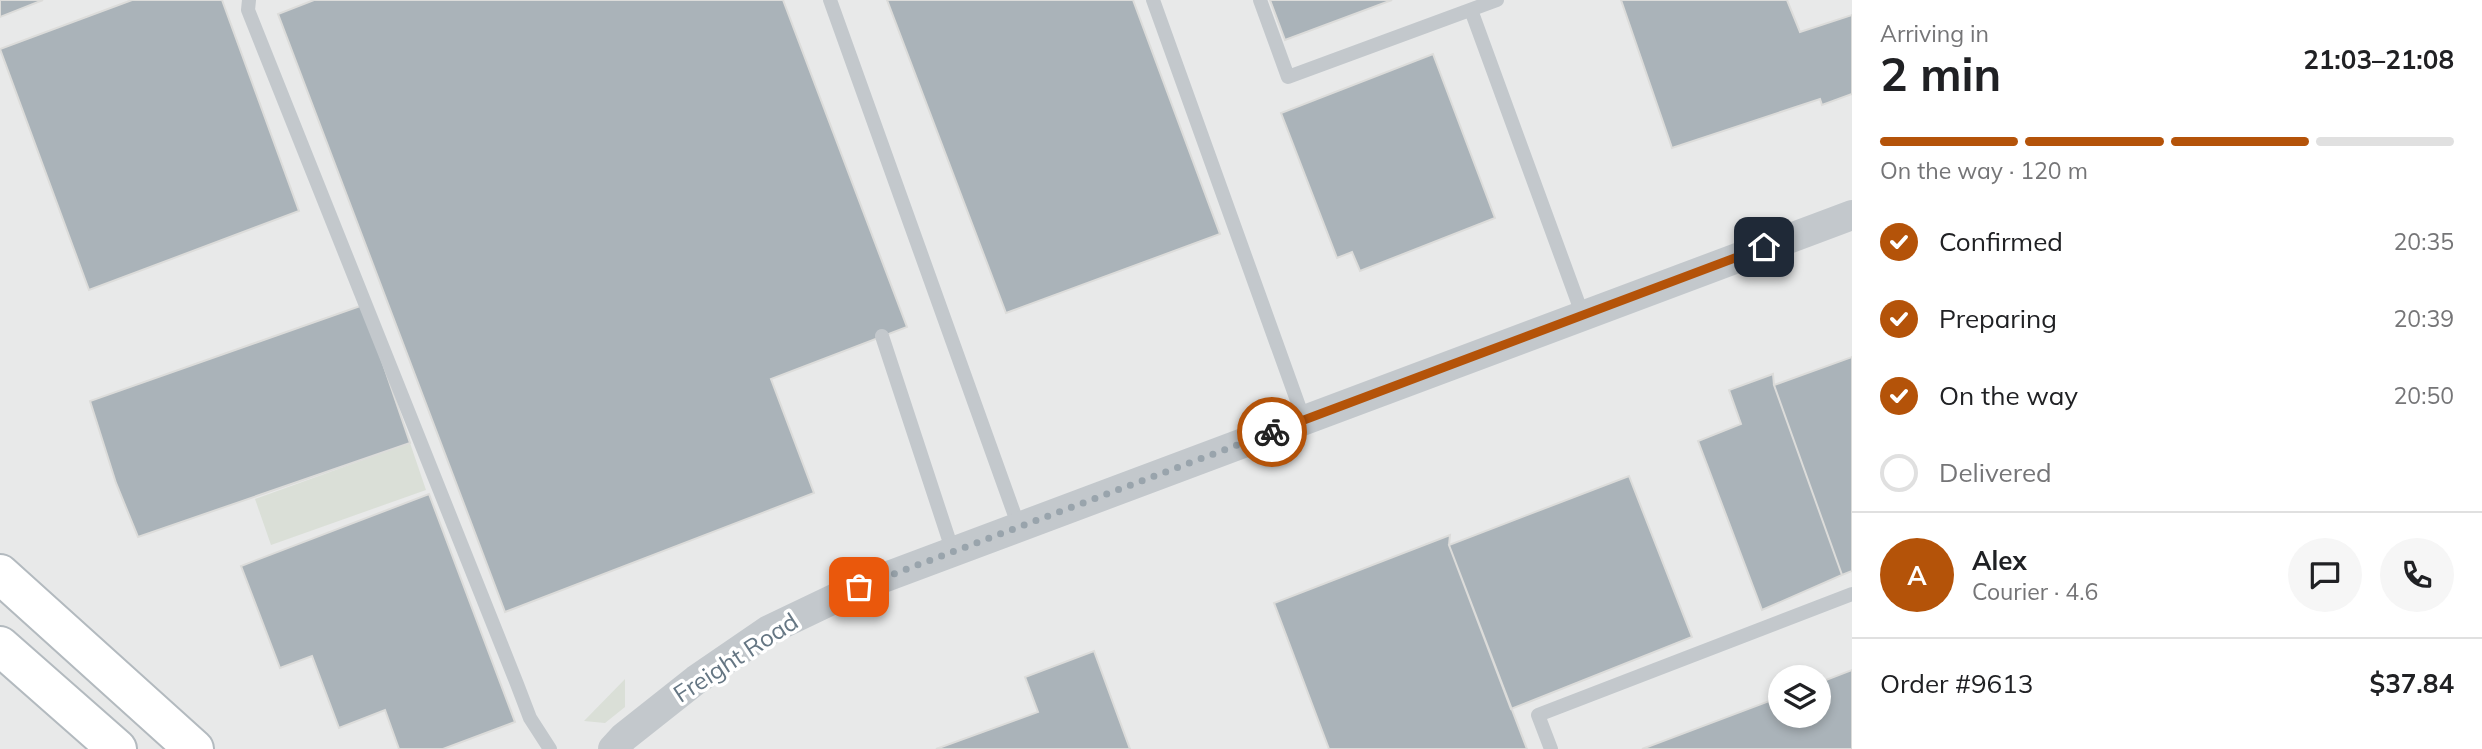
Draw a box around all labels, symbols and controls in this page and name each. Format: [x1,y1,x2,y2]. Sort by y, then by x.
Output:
text: Arriving in [1880,19,1989,48]
text: 21:03–21:08 [2303,43,2454,76]
text: 2 min [1880,45,2001,103]
text: On the way · 120 m [1880,156,2088,185]
pin [1734,217,1794,277]
icon: check [1880,223,1918,261]
text: Confirmed [1939,225,2063,258]
text: 20:35 [2394,227,2454,256]
icon: home [1745,228,1783,266]
icon: check [1880,300,1918,338]
text: Preparing [1939,302,2057,335]
text: 20:39 [2394,304,2454,333]
icon: check [1880,377,1918,415]
text: On the way [1939,379,2078,412]
text: 20:50 [2394,381,2454,410]
courier [1237,397,1307,467]
icon: bike [1253,413,1291,451]
text: Delivered [1939,456,2052,489]
button: chat [2288,538,2362,612]
button: phone [2380,538,2454,612]
text: Alex [1972,544,2027,577]
pin [829,557,889,617]
text: A [1907,559,1927,592]
icon: bag [840,568,878,606]
text: Courier · 4.6 [1972,577,2098,606]
street label: Freight Road [667,606,803,709]
map controls [1768,665,1831,728]
button: layers [1768,665,1831,728]
text: Order #9613 [1880,667,2033,700]
text: $37.84 [2370,667,2454,700]

